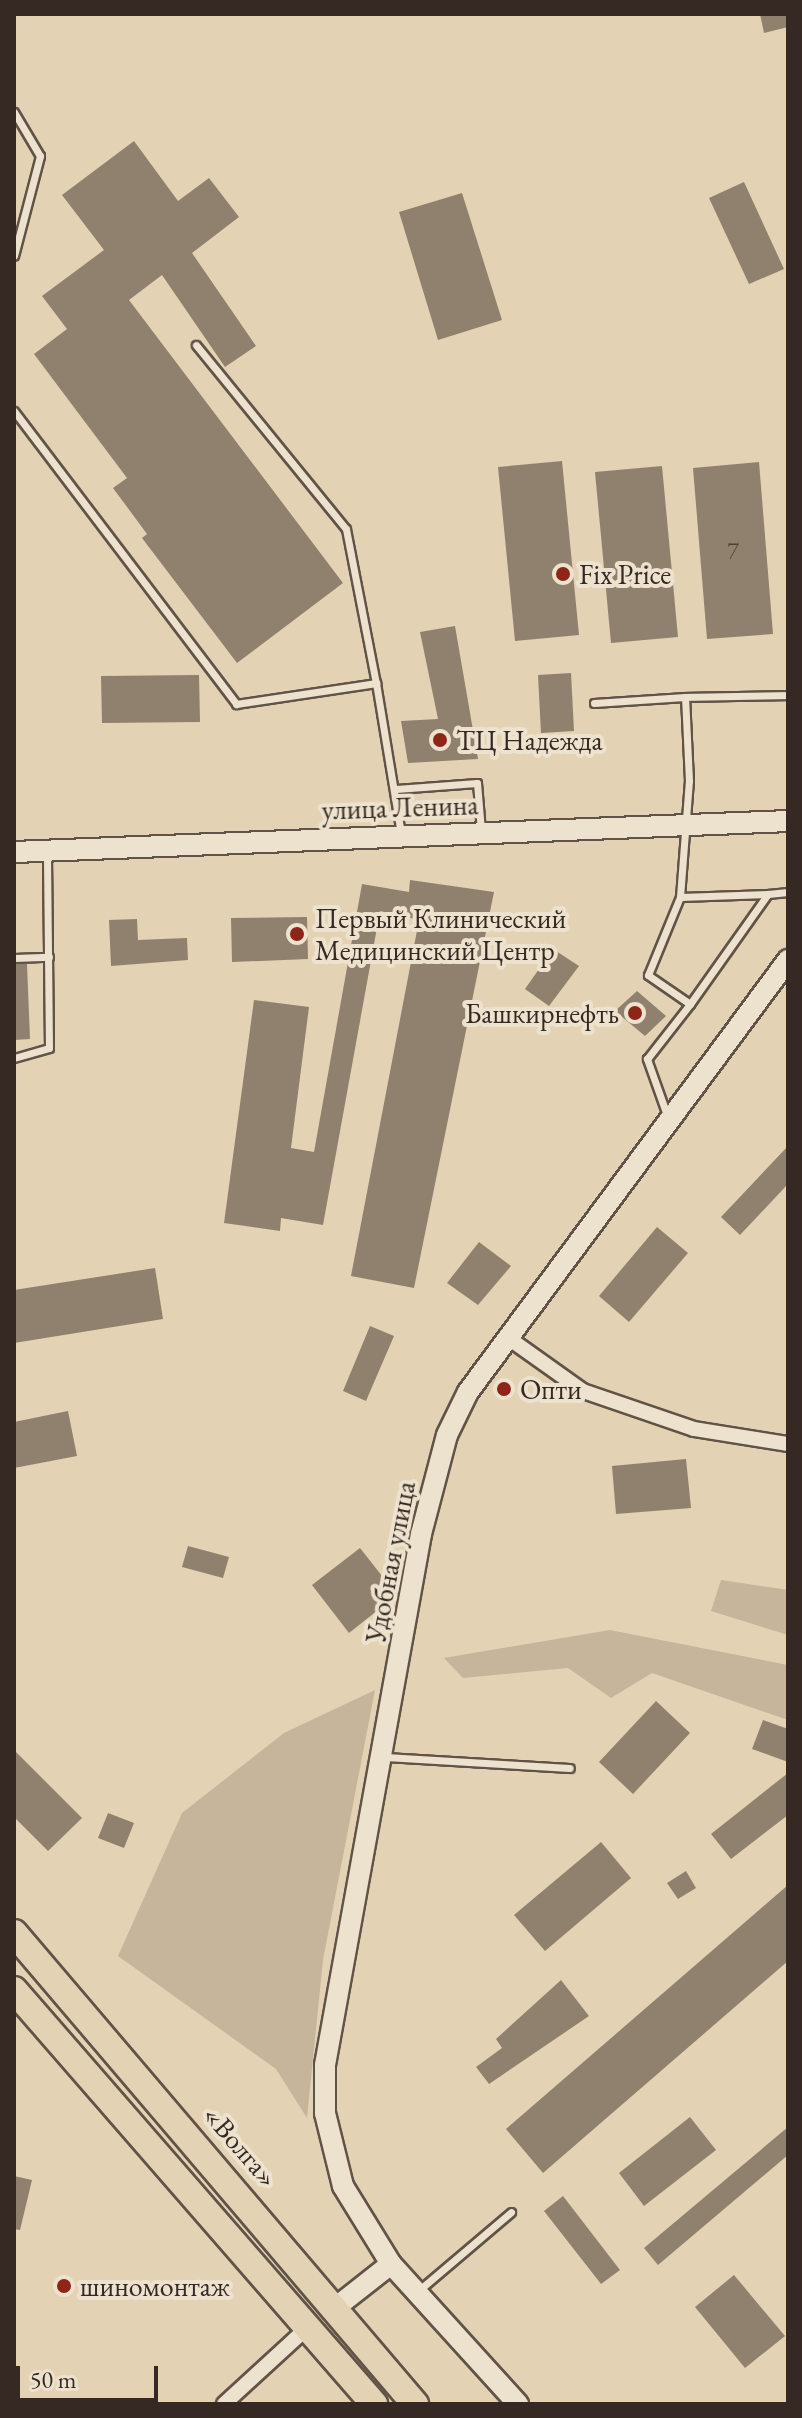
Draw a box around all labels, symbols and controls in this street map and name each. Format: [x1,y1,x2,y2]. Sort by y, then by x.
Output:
house number: 7 [727,537,739,565]
place label: Fix Price [579,557,671,591]
marker: Fix Price [554,565,572,583]
place label: ТЦ Надежда [456,723,603,757]
marker: ТЦ Надежда [431,731,449,749]
street label: улица Ленина [321,787,479,827]
place label: Первый Клинический Медицинский Центр [315,901,566,967]
marker: Первый Клинический Медицинский Центр [286,923,308,945]
place label: Башкирнефть [465,996,619,1030]
marker: Башкирнефть [626,1004,644,1022]
place label: Опти [520,1372,582,1406]
marker: Опти [495,1380,513,1398]
street label: Удобная улица [358,1478,422,1646]
street label: «Волга» [196,2098,286,2194]
place label: шиномонтаж [80,2269,230,2303]
marker: шиномонтаж [55,2277,73,2295]
scale bar [20,2350,162,2400]
text: 50 m [30,2364,77,2395]

